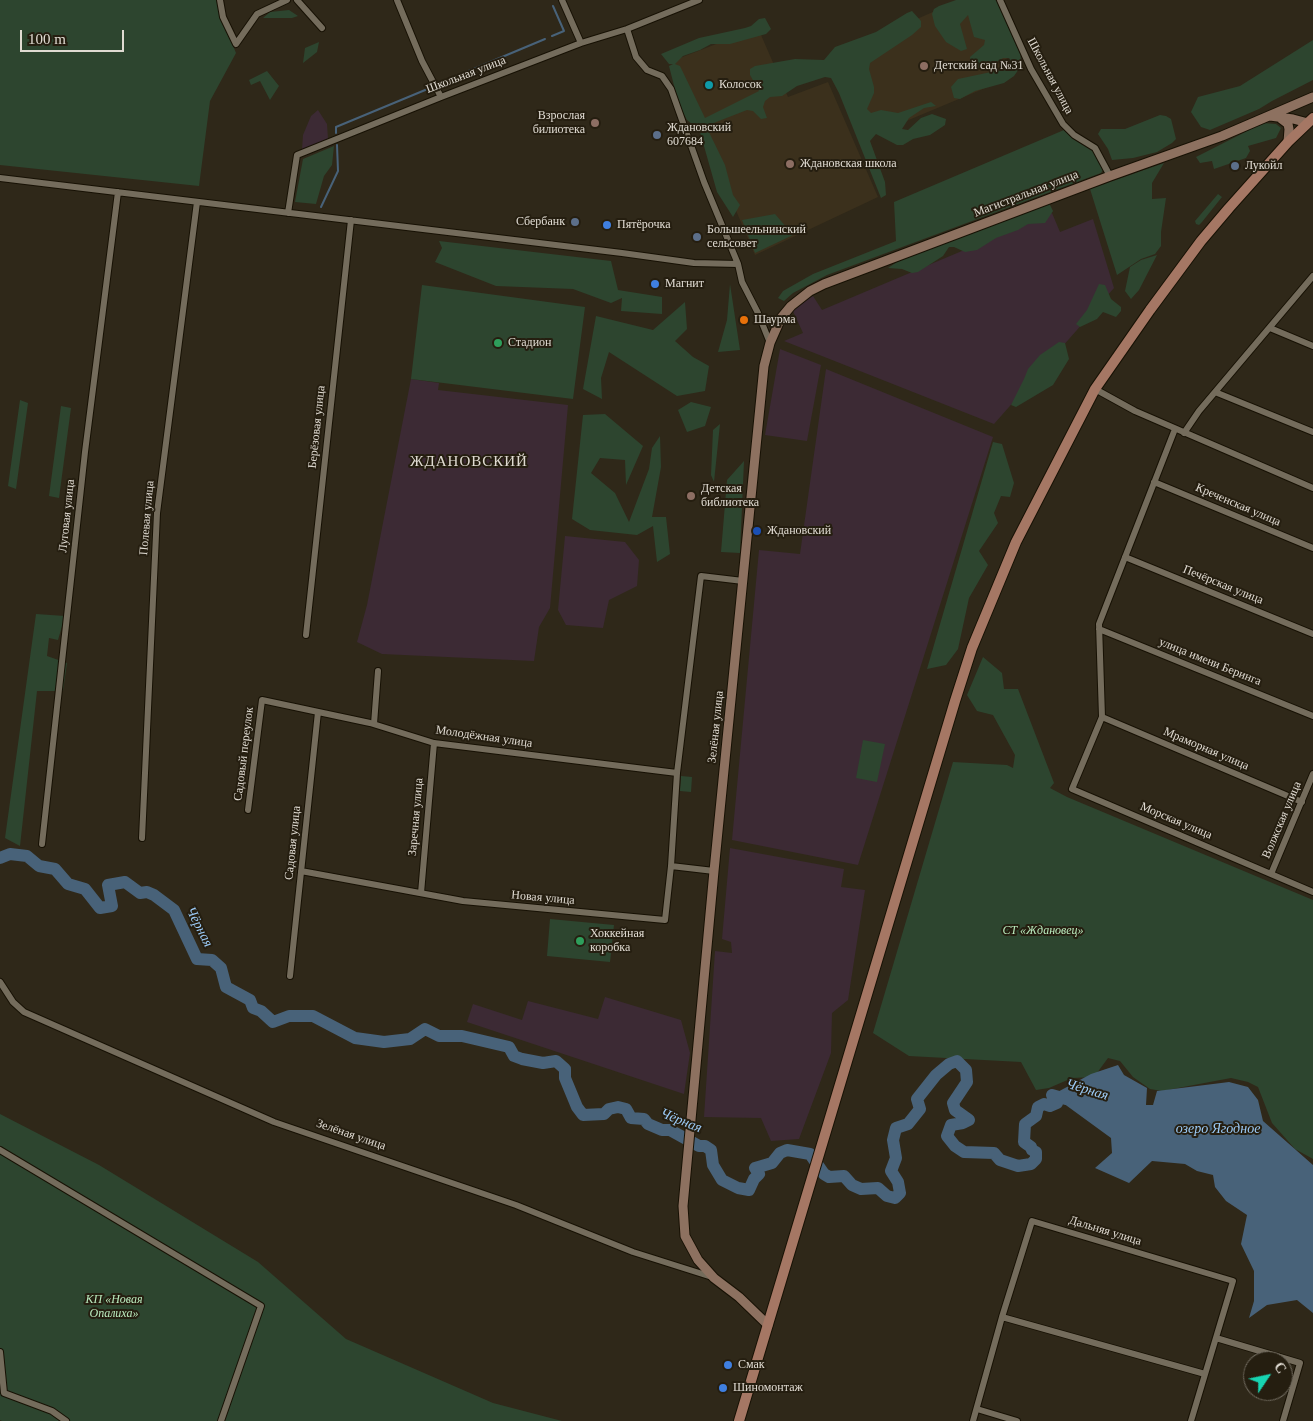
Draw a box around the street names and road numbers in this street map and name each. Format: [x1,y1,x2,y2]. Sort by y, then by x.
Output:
street label: Школьная улица [1024,35,1076,117]
street label: Школьная улица [424,53,508,97]
street label: Магистральная улица [972,167,1080,221]
street label: Берёзовая улица [305,385,329,469]
street label: Луговая улица [56,479,78,553]
street label: Полевая улица [137,480,157,556]
street label: Креченская улица [1193,481,1283,529]
street label: Печёрская улица [1181,562,1265,608]
street label: улица имени Беринга [1157,635,1263,689]
street label: Зелёная улица [705,690,727,764]
street label: Садовый переулок [231,706,257,802]
street label: Молодёжная улица [435,723,533,751]
street label: Мраморная улица [1161,724,1251,774]
street label: Заречная улица [405,777,427,857]
street label: Волжская улица [1259,779,1305,861]
street label: Морская улица [1138,799,1214,843]
street label: Садовая улица [282,805,304,881]
street label: Новая улица [511,888,575,908]
street label: Зелёная улица [314,1116,388,1154]
street label: Дальняя улица [1067,1213,1143,1249]

